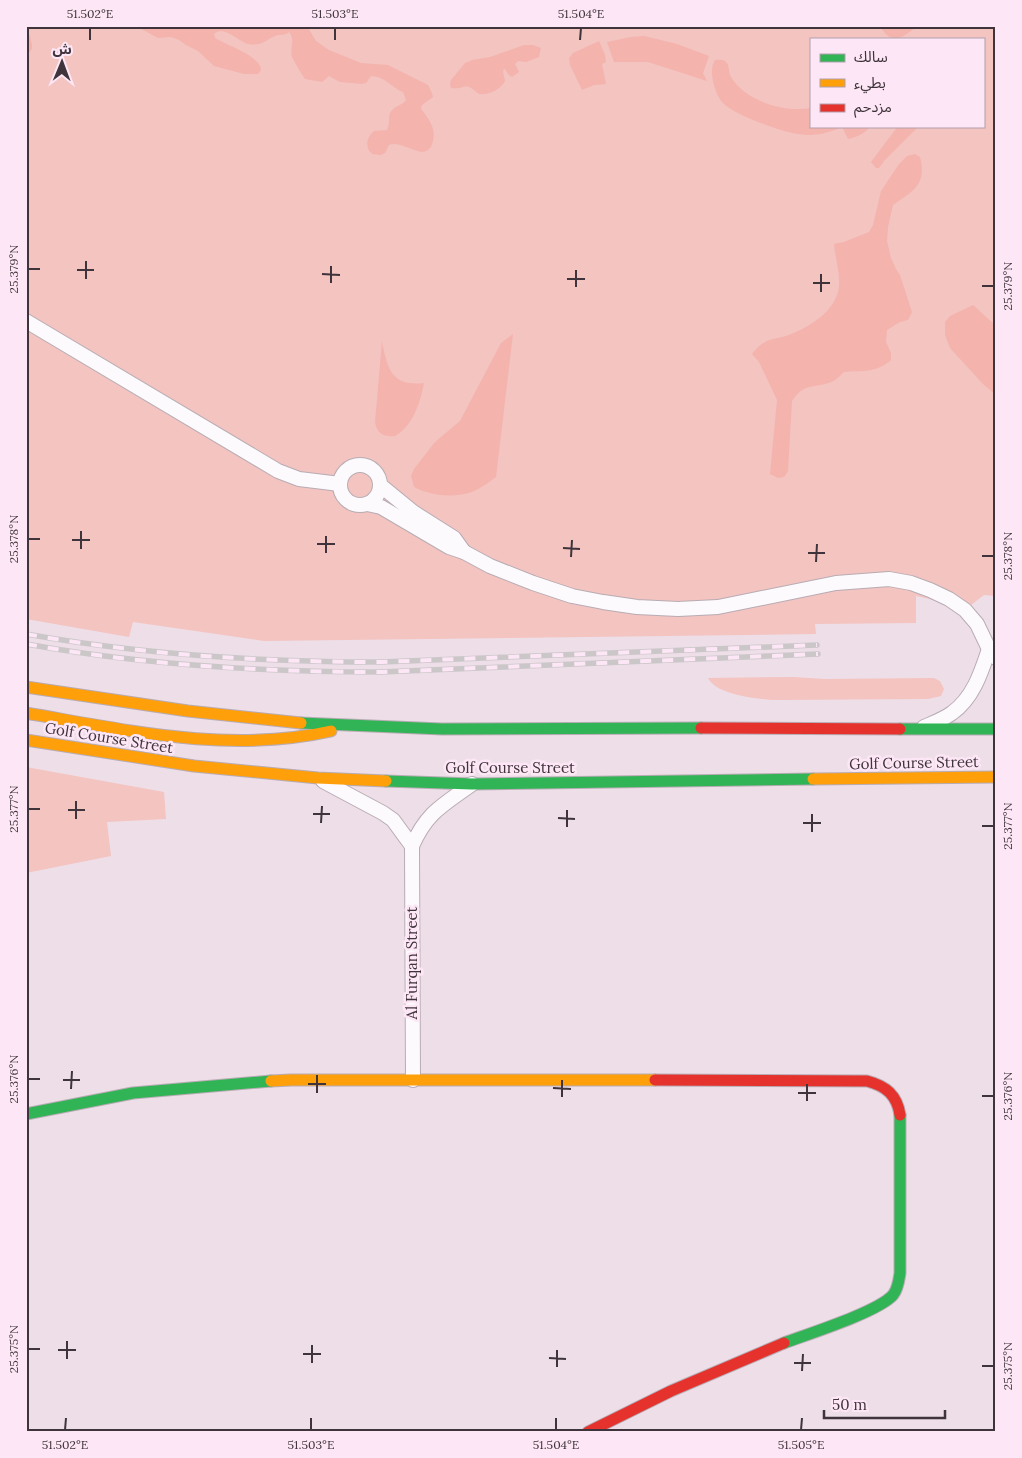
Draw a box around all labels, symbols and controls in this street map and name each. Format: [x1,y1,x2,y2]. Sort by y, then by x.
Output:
text: 51.502°E [67,6,113,21]
text: 51.503°E [312,6,358,21]
text: 51.504°E [558,6,604,21]
north arrow [38,38,88,88]
legend [810,38,984,128]
text: ش [52,40,72,58]
text: سالك [854,47,888,66]
text: بطيء [854,73,886,94]
text: مزدحم [854,97,892,118]
text: 25.379°N [6,245,21,293]
text: 25.379°N [1000,262,1015,310]
text: 25.378°N [6,515,21,563]
text: 25.378°N [1000,532,1015,580]
street label: Golf Course Street [44,718,175,757]
street label: Golf Course Street [849,752,979,773]
street label: Golf Course Street [445,758,575,777]
text: 25.377°N [6,785,21,833]
text: 25.377°N [1000,802,1015,850]
street label: Al Furqan Street [402,906,421,1020]
text: 25.376°N [6,1055,21,1103]
text: 25.376°N [1000,1072,1015,1120]
text: 25.375°N [6,1325,21,1373]
text: 25.375°N [1000,1342,1015,1390]
scale bar [824,1388,946,1420]
text: 50 m [832,1395,867,1414]
text: 51.502°E [42,1437,88,1452]
text: 51.503°E [288,1437,334,1452]
text: 51.504°E [533,1437,579,1452]
text: 51.505°E [778,1437,824,1452]

